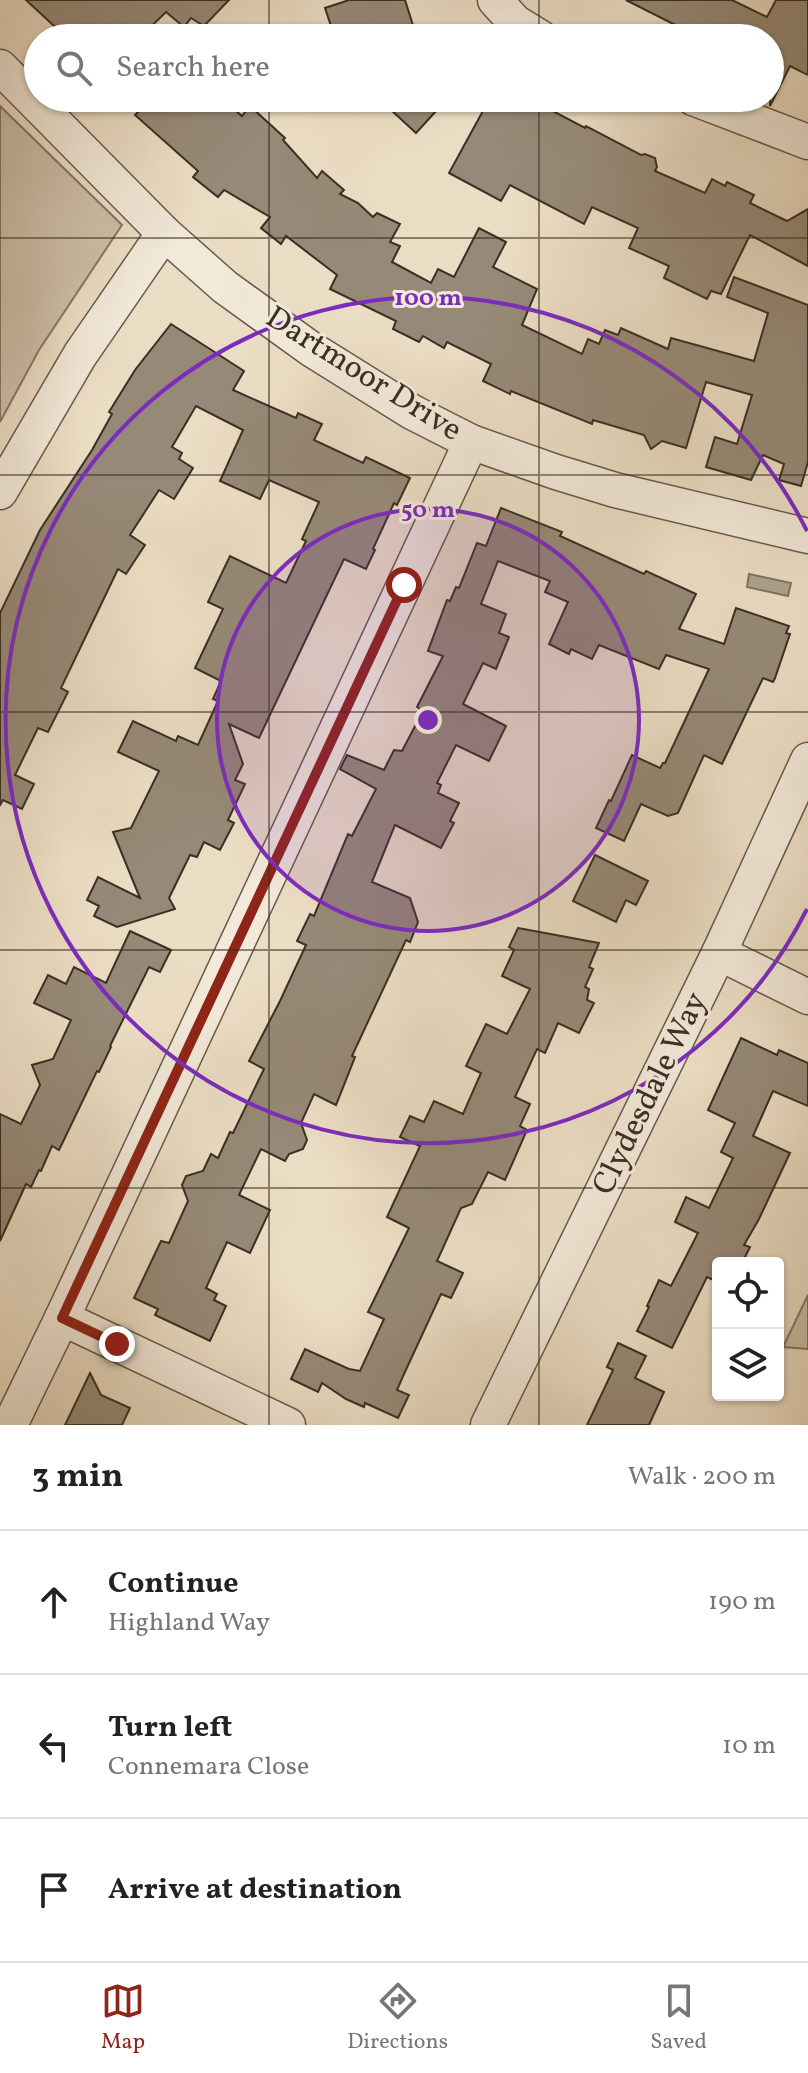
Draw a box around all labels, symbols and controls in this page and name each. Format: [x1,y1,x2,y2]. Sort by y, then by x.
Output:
search box [24,24,784,112]
icon: search [52,46,96,90]
text: Search here [116,47,270,89]
text: 100 m [394,282,462,316]
street label: Dartmoor Drive [256,297,470,453]
text: 50 m [401,494,455,528]
route start [386,567,422,603]
centre of rings [414,706,442,734]
street label: Clydesdale Way [583,985,719,1203]
map controls [712,1257,784,1401]
button: locate [712,1257,784,1329]
route end [99,1326,135,1362]
button: layers [712,1329,784,1401]
text: 3 min [32,1454,123,1501]
text: Walk · 200 m [628,1459,776,1495]
text: Continue [108,1563,239,1605]
icon: ahead [32,1580,76,1624]
text: 190 m [708,1584,776,1620]
text: Highland Way [108,1605,270,1641]
text: Turn left [108,1707,232,1749]
icon: left [32,1724,76,1768]
text: 10 m [722,1728,776,1764]
text: Connemara Close [108,1749,309,1785]
icon: arrive [32,1868,76,1912]
text: Arrive at destination [108,1869,402,1911]
tab: Map [101,1979,145,2058]
tab: Directions [347,1979,448,2058]
tab: Saved [650,1979,707,2058]

